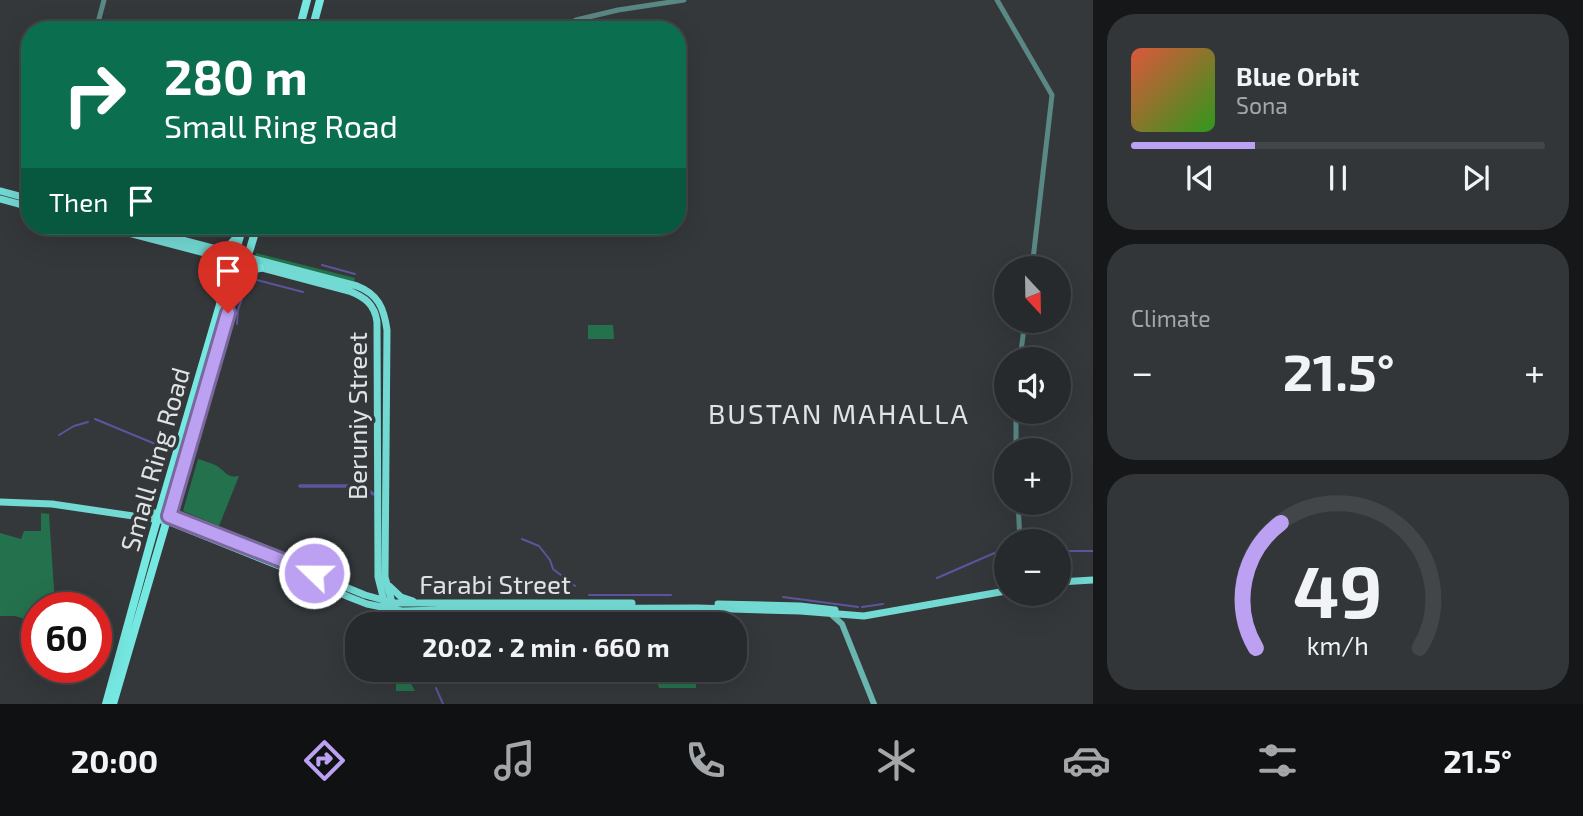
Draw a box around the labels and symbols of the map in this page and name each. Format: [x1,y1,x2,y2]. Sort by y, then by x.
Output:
pin [198,241,258,313]
north arrow [994,256,1071,332]
street label: Beruniy Street [341,332,372,500]
street label: Small Ring Road [113,363,195,555]
district label: BUSTAN MAHALLA [708,396,970,430]
position arrow [277,536,351,610]
street label: Farabi Street [419,568,571,599]
speed limit sign: 60 [21,592,112,683]

